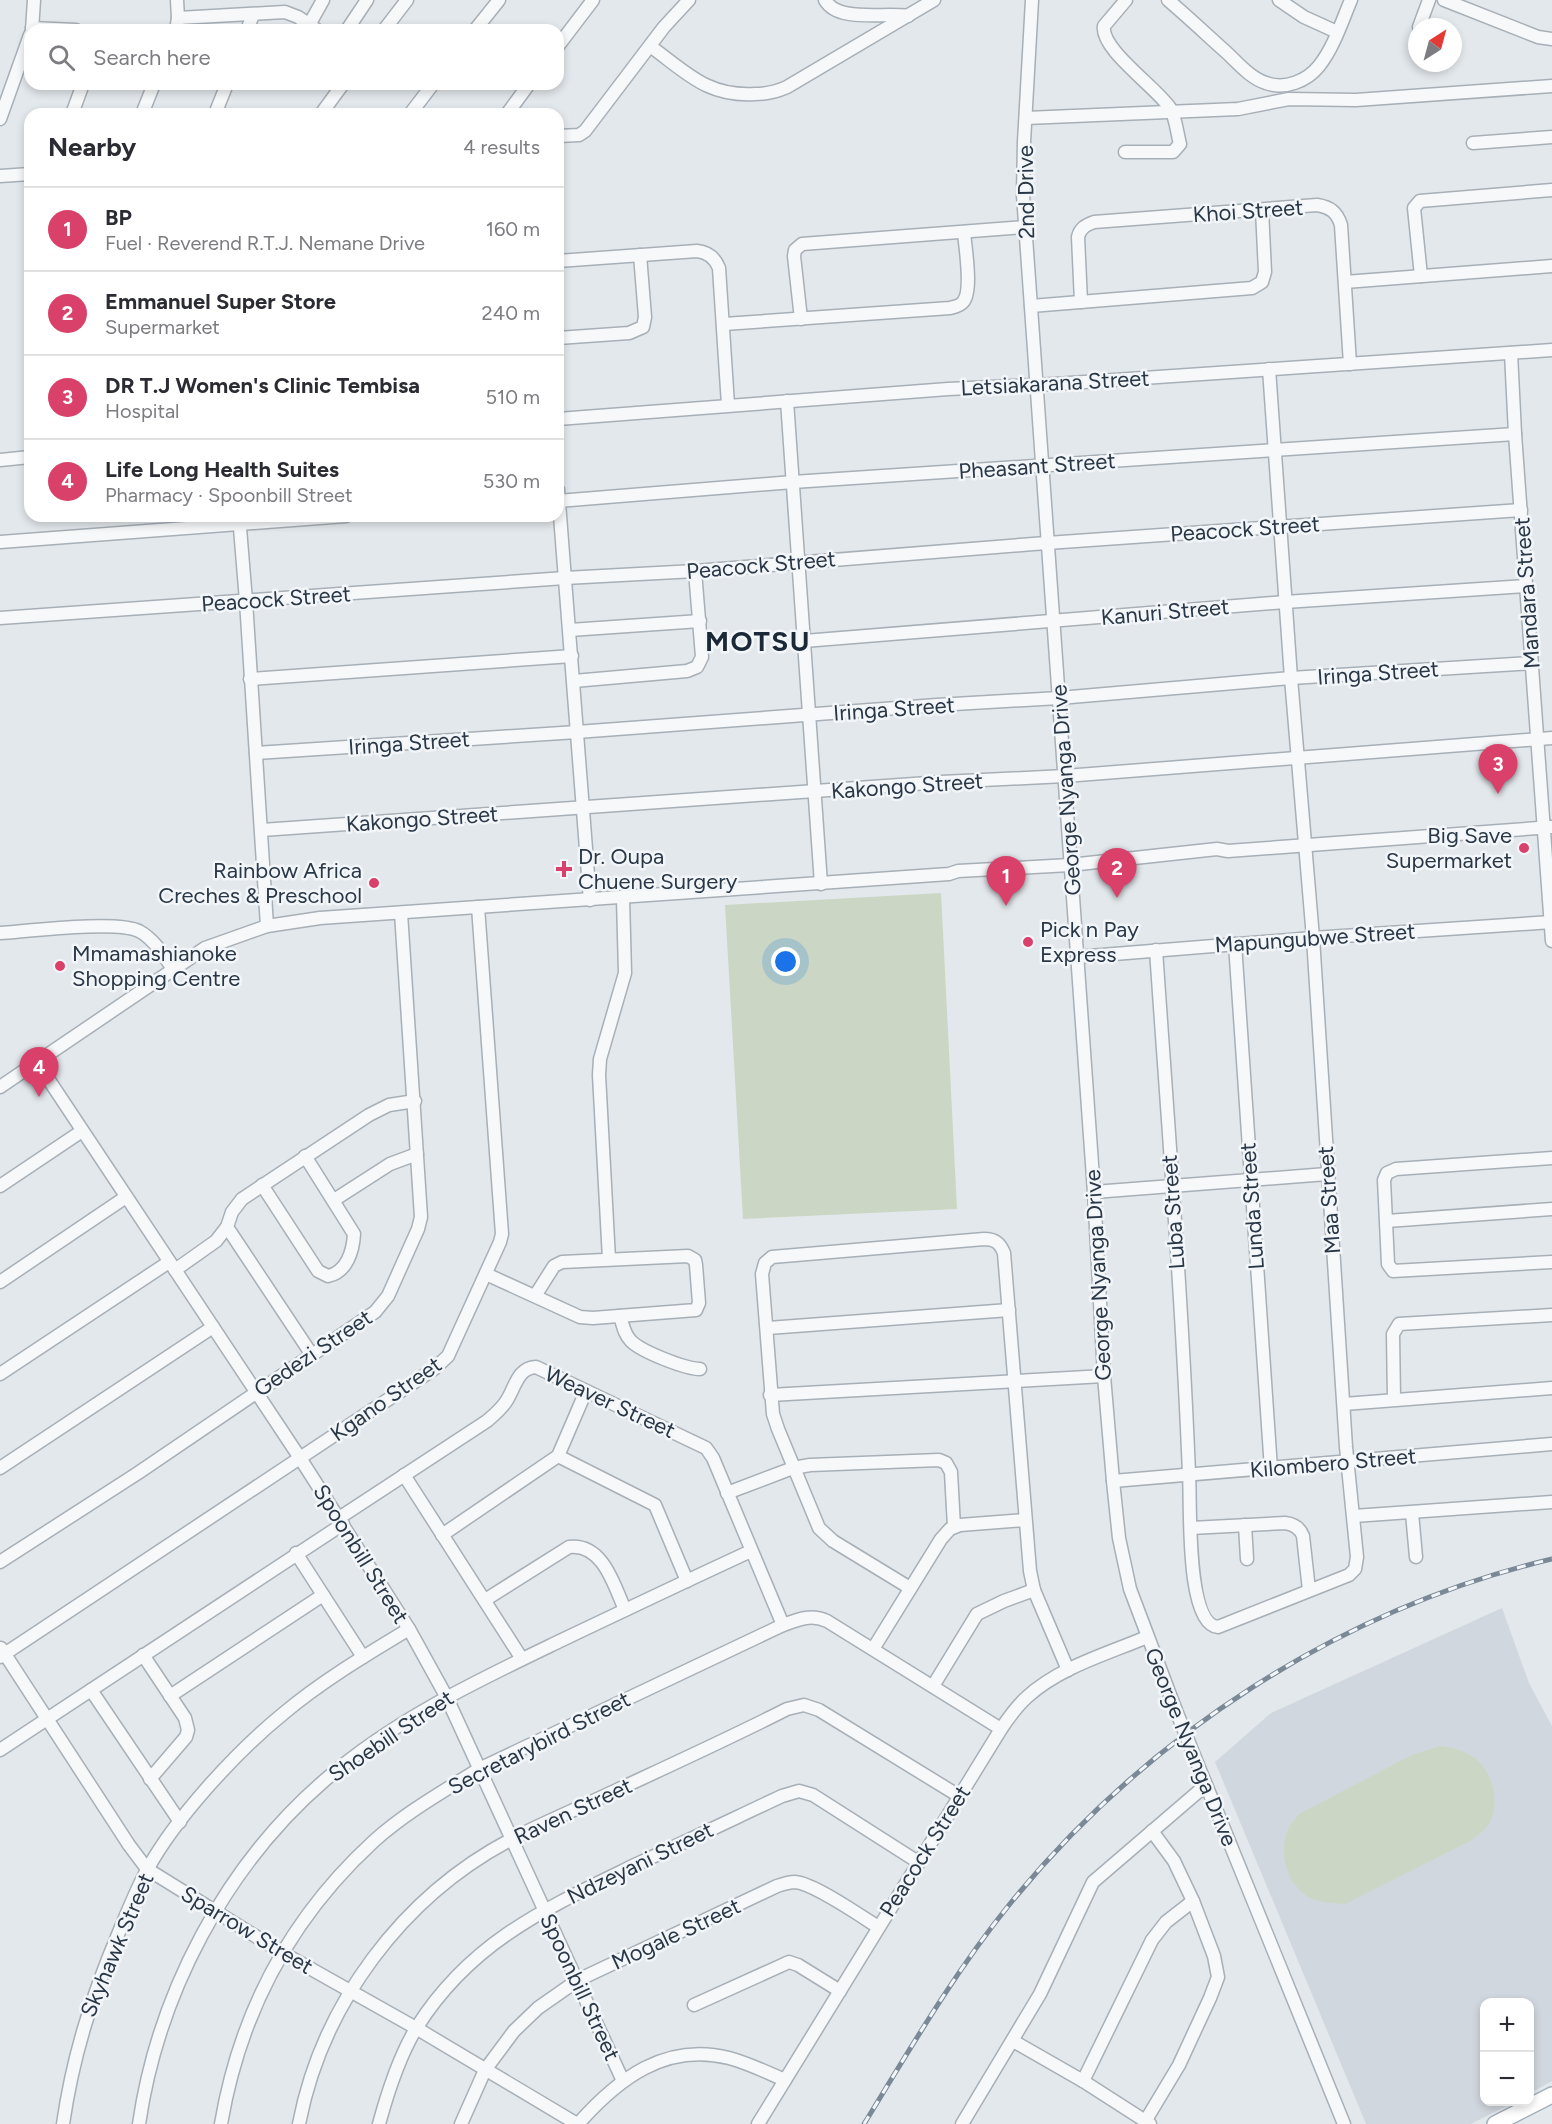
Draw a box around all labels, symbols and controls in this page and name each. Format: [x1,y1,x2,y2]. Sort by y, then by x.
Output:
north arrow [1408,18,1462,72]
search box [24,24,564,90]
icon: search [45,41,78,74]
text: Search here [93,44,211,71]
text: Nearby [48,131,136,163]
text: 4 results [463,135,540,159]
street label: 2nd Drive [1012,145,1040,239]
street label: Khoi Street [1192,194,1304,228]
text: BP [105,204,132,231]
text: 1 [63,217,72,241]
text: 160 m [486,217,540,241]
text: Fuel · Reverend R.T.J. Nemane Drive [105,231,425,255]
text: Emmanuel Super Store [105,288,336,315]
text: 2 [62,301,73,325]
text: 240 m [482,301,540,325]
text: Supermarket [105,315,220,339]
street label: Letsiakarana Street [960,365,1150,401]
text: DR T.J Women's Clinic Tembisa [105,372,420,399]
text: 3 [62,385,73,409]
text: 510 m [485,385,540,409]
text: Hospital [105,399,180,423]
street label: Pheasant Street [958,447,1116,485]
text: Life Long Health Suites [105,456,339,483]
text: 4 [61,469,74,493]
text: 530 m [483,469,540,493]
text: Pharmacy · Spoonbill Street [105,483,353,507]
street label: Peacock Street [1169,510,1321,548]
street label: Mandara Street [1508,516,1546,670]
street label: Peacock Street [685,545,837,585]
street label: Peacock Street [200,580,352,618]
street label: Kanuri Street [1100,593,1230,631]
district label: MOTSU [705,624,811,658]
street label: Iringa Street [1316,655,1440,691]
street label: George Nyanga Drive [1045,684,1087,896]
street label: Iringa Street [832,691,956,727]
street label: Iringa Street [347,725,471,761]
pin: 3 [1478,744,1518,794]
street label: Kakongo Street [830,767,984,805]
street label: Kakongo Street [345,800,499,838]
place label: Big Save Supermarket [1386,822,1512,874]
marker: Big Save Supermarket [1517,841,1531,855]
place label: Dr. Oupa Chuene Surgery [578,843,738,895]
pin: 2 [1098,848,1136,898]
pin: 1 [986,856,1026,906]
place label: Rainbow Africa Creches & Preschool [158,857,362,909]
marker: Dr. Oupa Chuene Surgery [555,860,573,878]
marker: Rainbow Africa Creches & Preschool [367,876,381,890]
place label: Pick n Pay Express [1040,916,1139,968]
street label: Mapungubwe Street [1214,918,1416,958]
marker: Pick n Pay Express [1021,935,1035,949]
place label: Mmamashianoke Shopping Centre [72,940,240,992]
your location [771,947,800,976]
marker: Mmamashianoke Shopping Centre [53,959,67,973]
pin: 4 [20,1048,58,1097]
street label: Lunda Street [1234,1142,1270,1270]
street label: Maa Street [1312,1145,1346,1255]
street label: Luba Street [1156,1154,1190,1270]
street label: George Nyanga Drive [1079,1169,1117,1381]
street label: Gedezi Street [249,1304,377,1402]
street label: Kgano Street [325,1351,447,1447]
street label: Weaver Street [540,1360,680,1444]
street label: Kilombero Street [1249,1442,1417,1484]
street label: Spoonbill Street [307,1479,415,1629]
street label: George Nyanga Drive [1139,1644,1243,1850]
street label: Shoebill Street [323,1684,459,1788]
street label: Secretarybird Street [443,1685,635,1801]
street label: Raven Street [510,1772,636,1850]
street label: Peacock Street [874,1780,976,1922]
street label: Ndzeyani Street [562,1816,718,1910]
street label: Skyhawk Street [74,1869,160,2021]
street label: Sparrow Street [176,1880,318,1980]
street label: Mogale Street [607,1892,745,1976]
street label: Spoonbill Street [534,1909,626,2065]
map controls [1480,1998,1534,2106]
button: + [1480,1998,1534,2052]
button: − [1480,2052,1534,2106]

